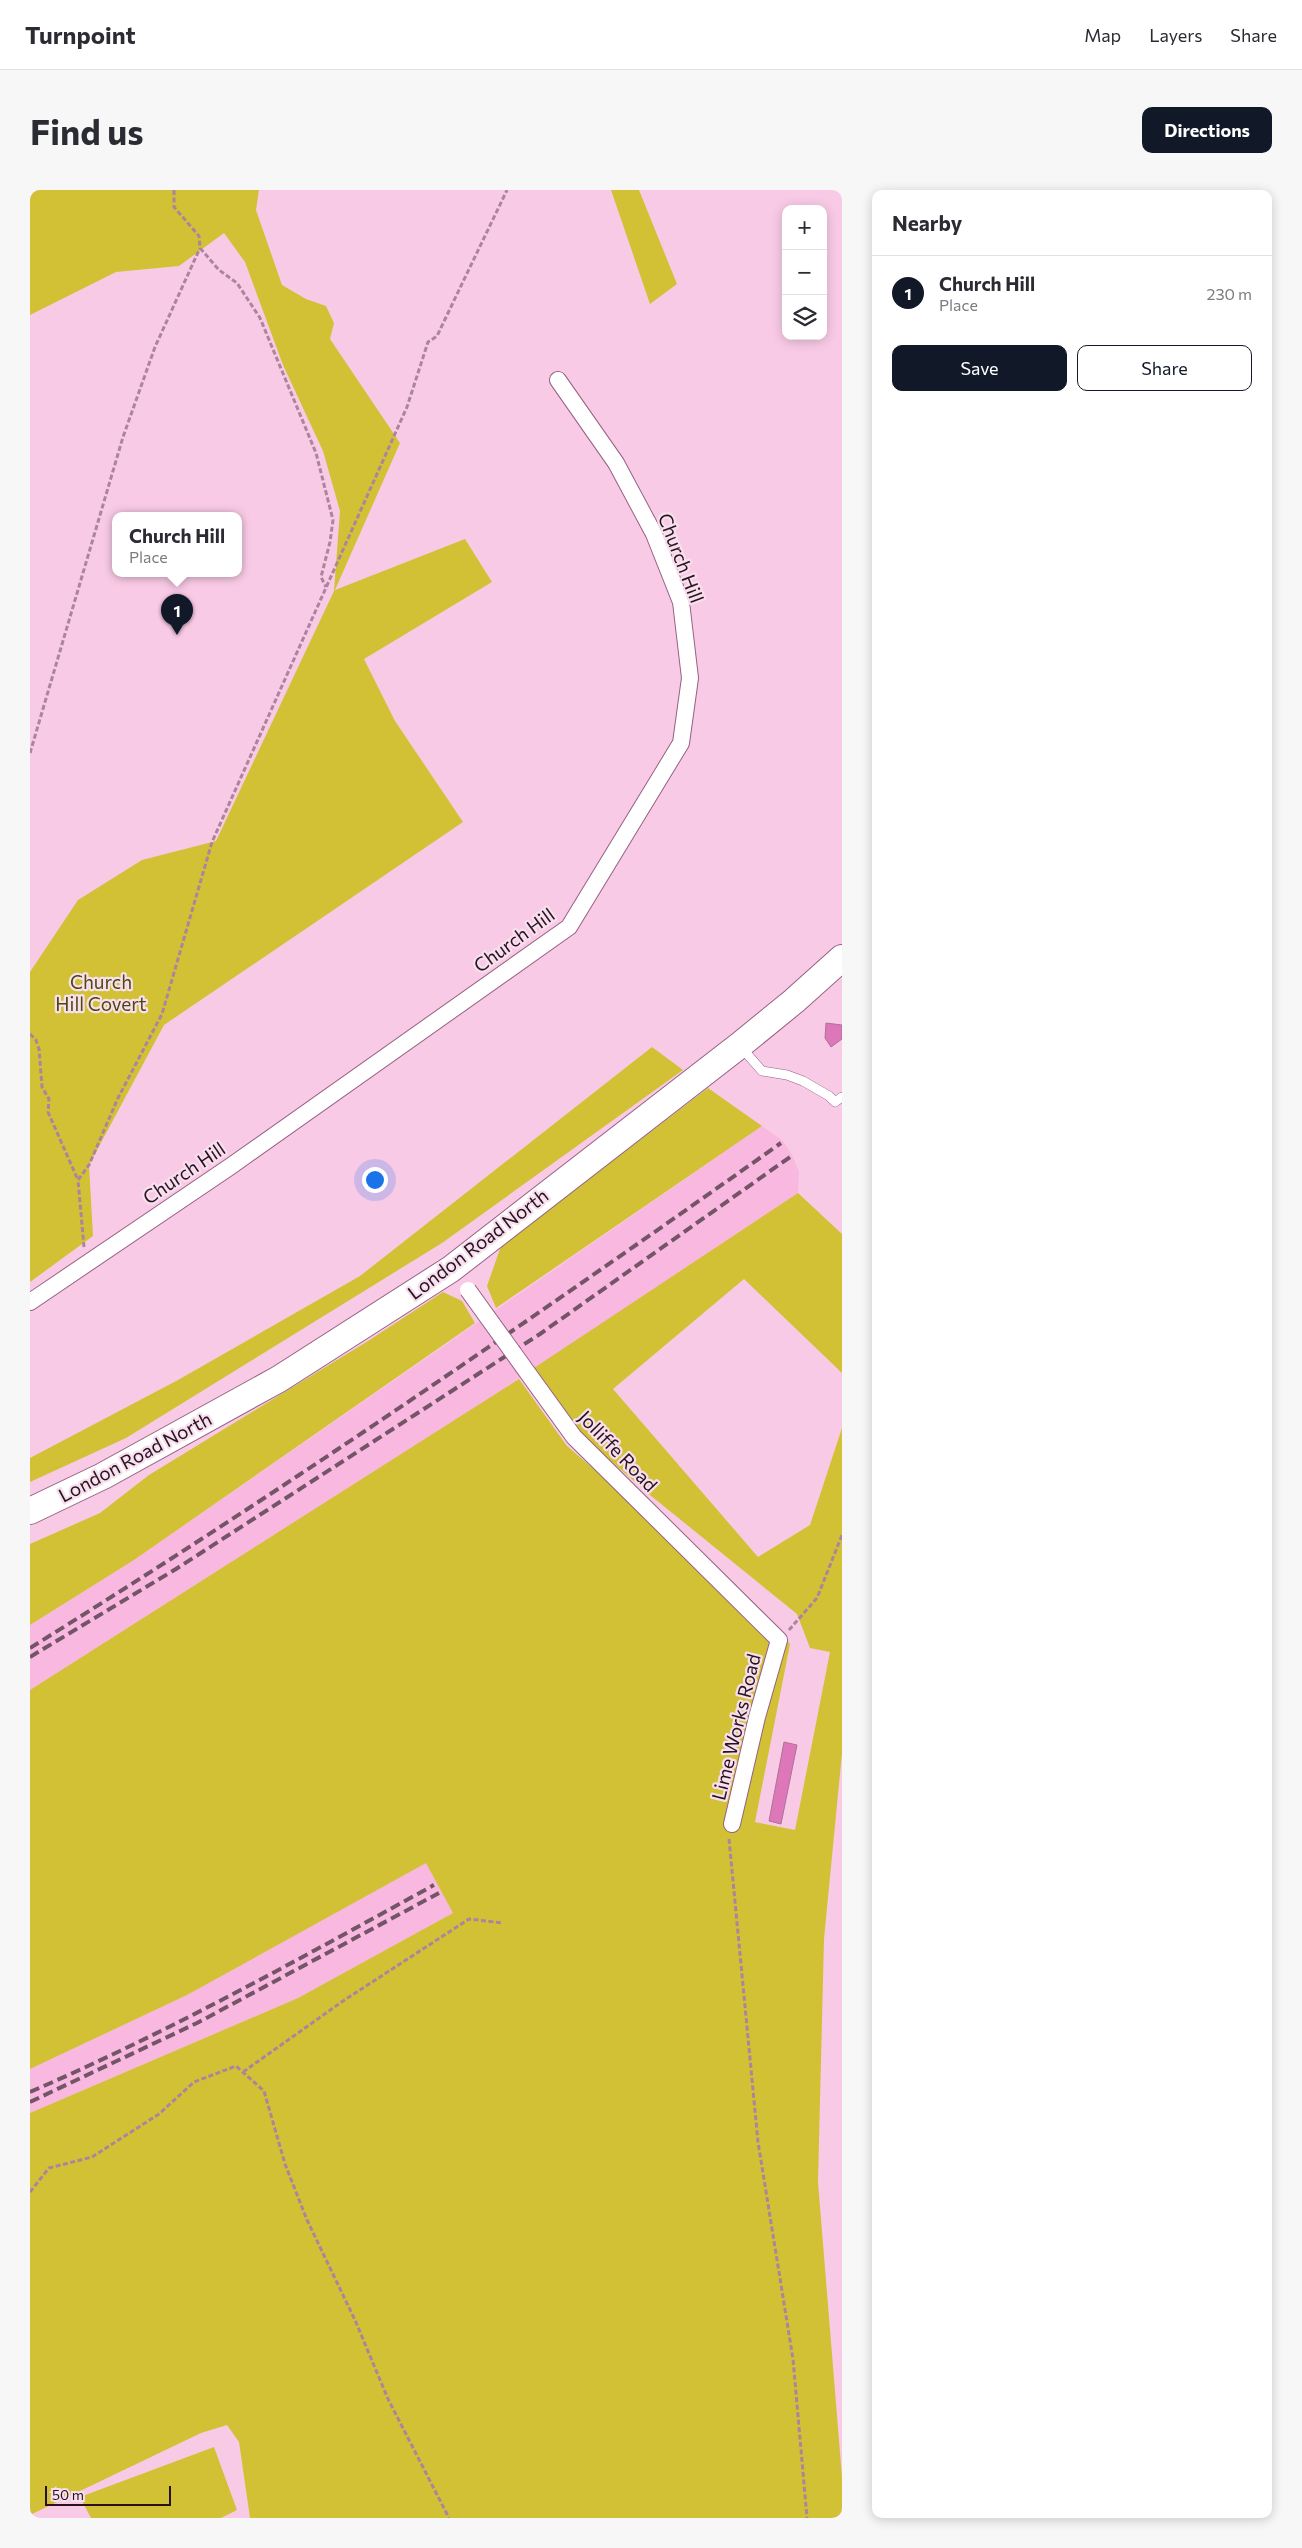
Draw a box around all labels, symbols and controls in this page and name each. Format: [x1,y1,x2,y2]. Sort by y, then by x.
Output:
text: Turnpoint [25,20,136,49]
text: Map [1084,24,1121,46]
text: Layers [1149,24,1202,46]
text: Share [1230,24,1277,46]
button: Directions [1142,107,1272,153]
text: Find us [30,109,144,152]
map controls [782,205,827,340]
button: + [782,205,827,250]
text: Nearby [892,210,962,235]
button: − [782,250,827,295]
text: Church Hill [939,272,1035,295]
text: 1 [904,284,912,303]
text: 230 m [1207,284,1252,303]
button: layers [782,295,827,340]
text: Place [939,295,978,314]
button: Save [892,345,1067,391]
button: Share [1077,345,1252,391]
street label: Church Hill [654,510,709,606]
popup [112,512,242,577]
text: Church Hill [129,524,225,547]
text: Place [129,547,168,566]
pin: 1 [161,594,193,635]
street label: Church Hill [469,903,559,977]
park label: Church Hill Covert [55,970,147,1015]
street label: Church Hill [138,1137,229,1209]
your location [362,1167,388,1193]
street label: London Road North [403,1183,552,1304]
street label: Jolliffe Road [574,1405,663,1496]
street label: London Road North [54,1407,215,1507]
street label: Lime Works Road [706,1651,765,1802]
scale bar [45,2483,171,2506]
text: 50 m [52,2486,84,2503]

